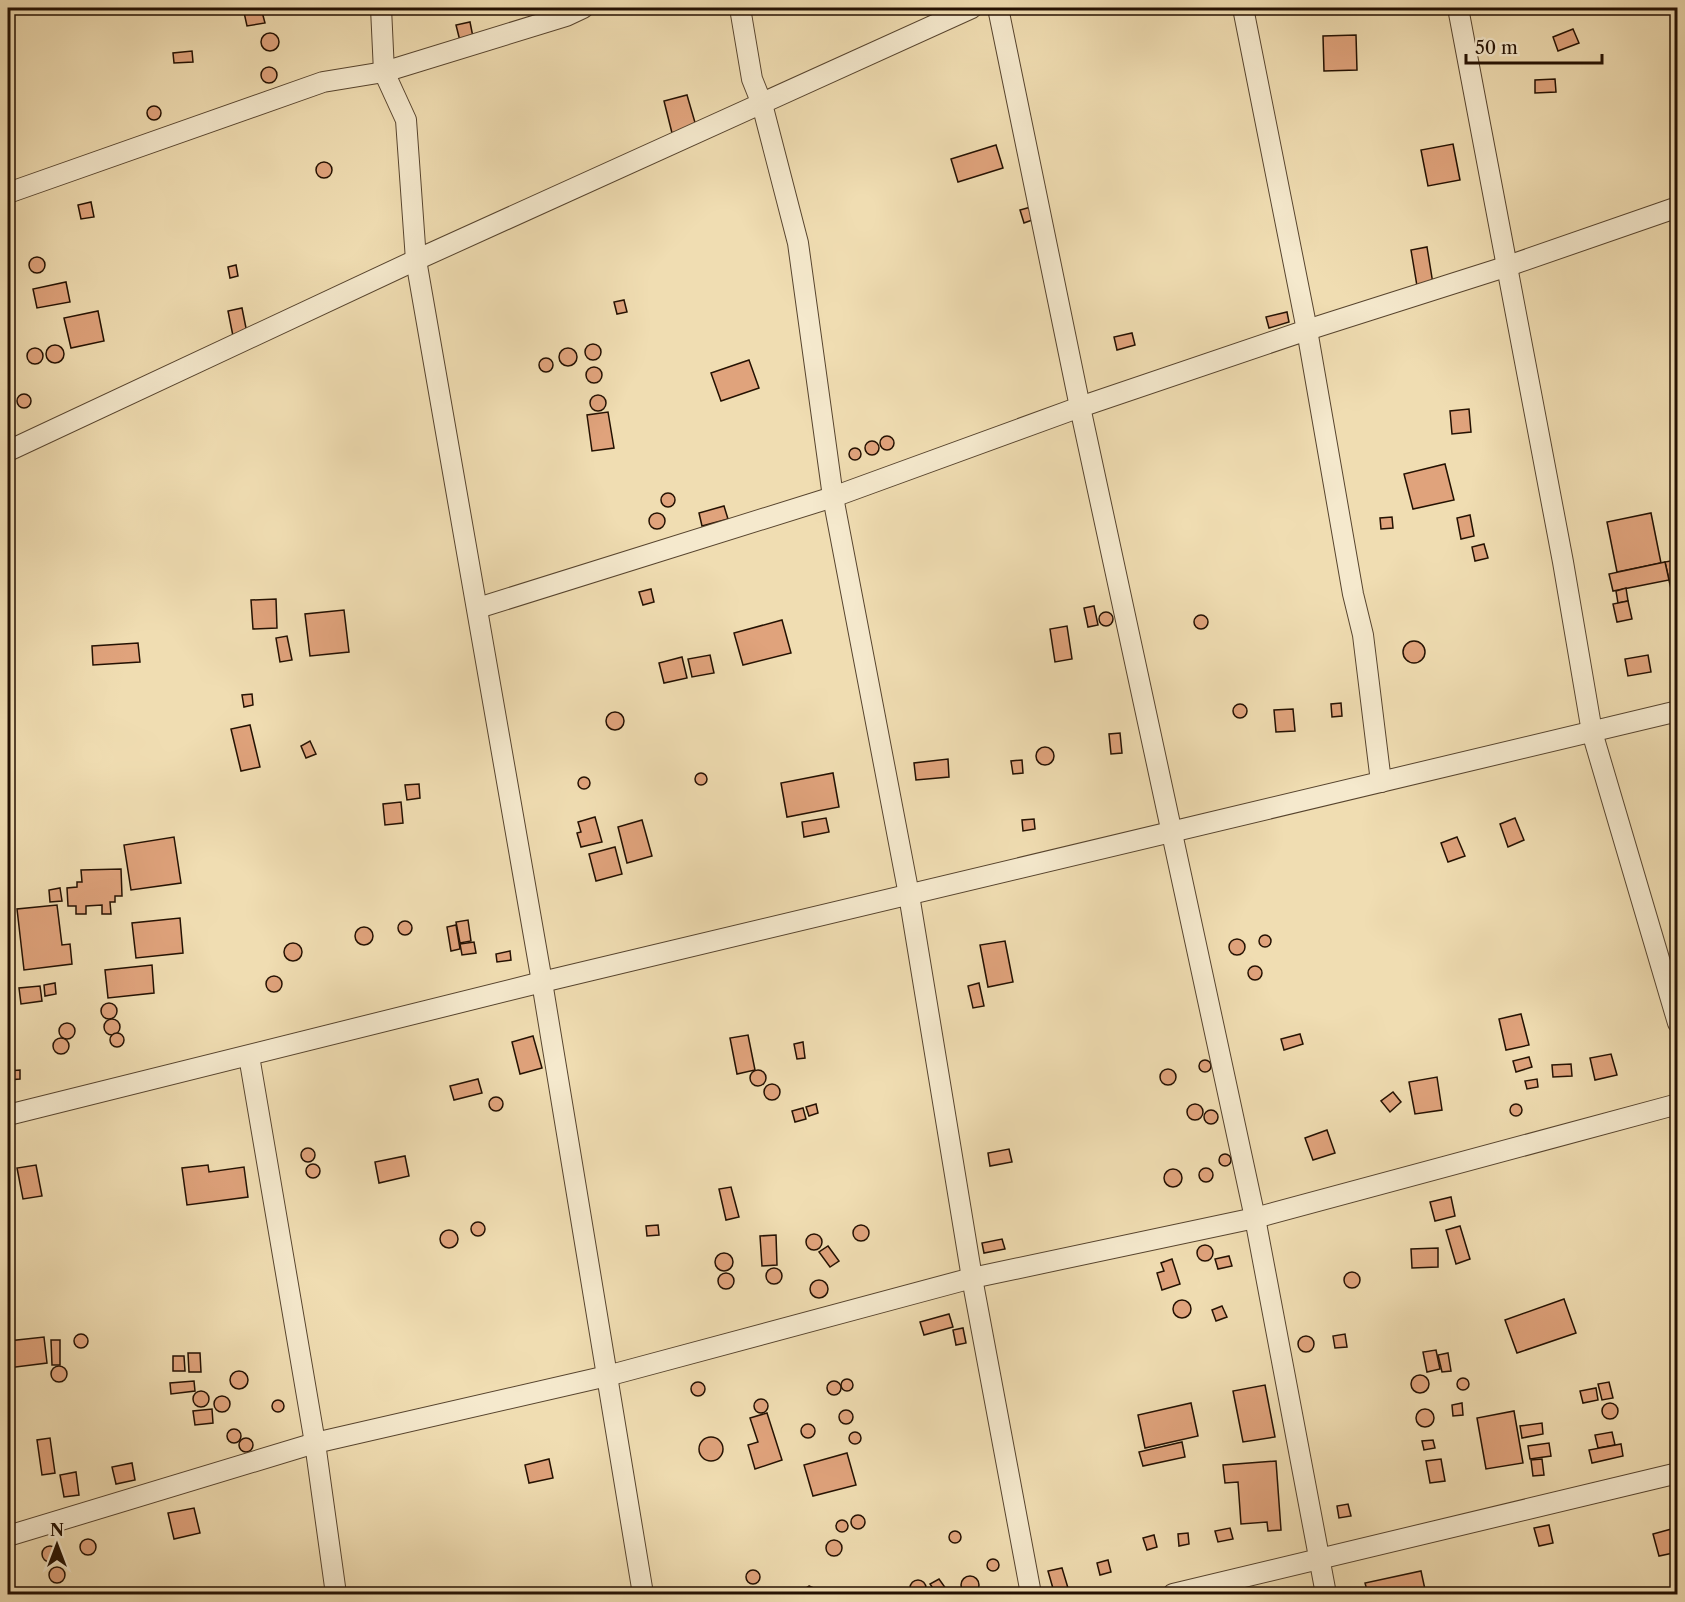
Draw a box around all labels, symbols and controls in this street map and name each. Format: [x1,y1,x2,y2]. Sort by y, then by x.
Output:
scale bar [1466,27,1602,65]
text: 50 m [1475,37,1518,59]
north arrow [27,1515,87,1575]
text: N [50,1520,64,1540]

